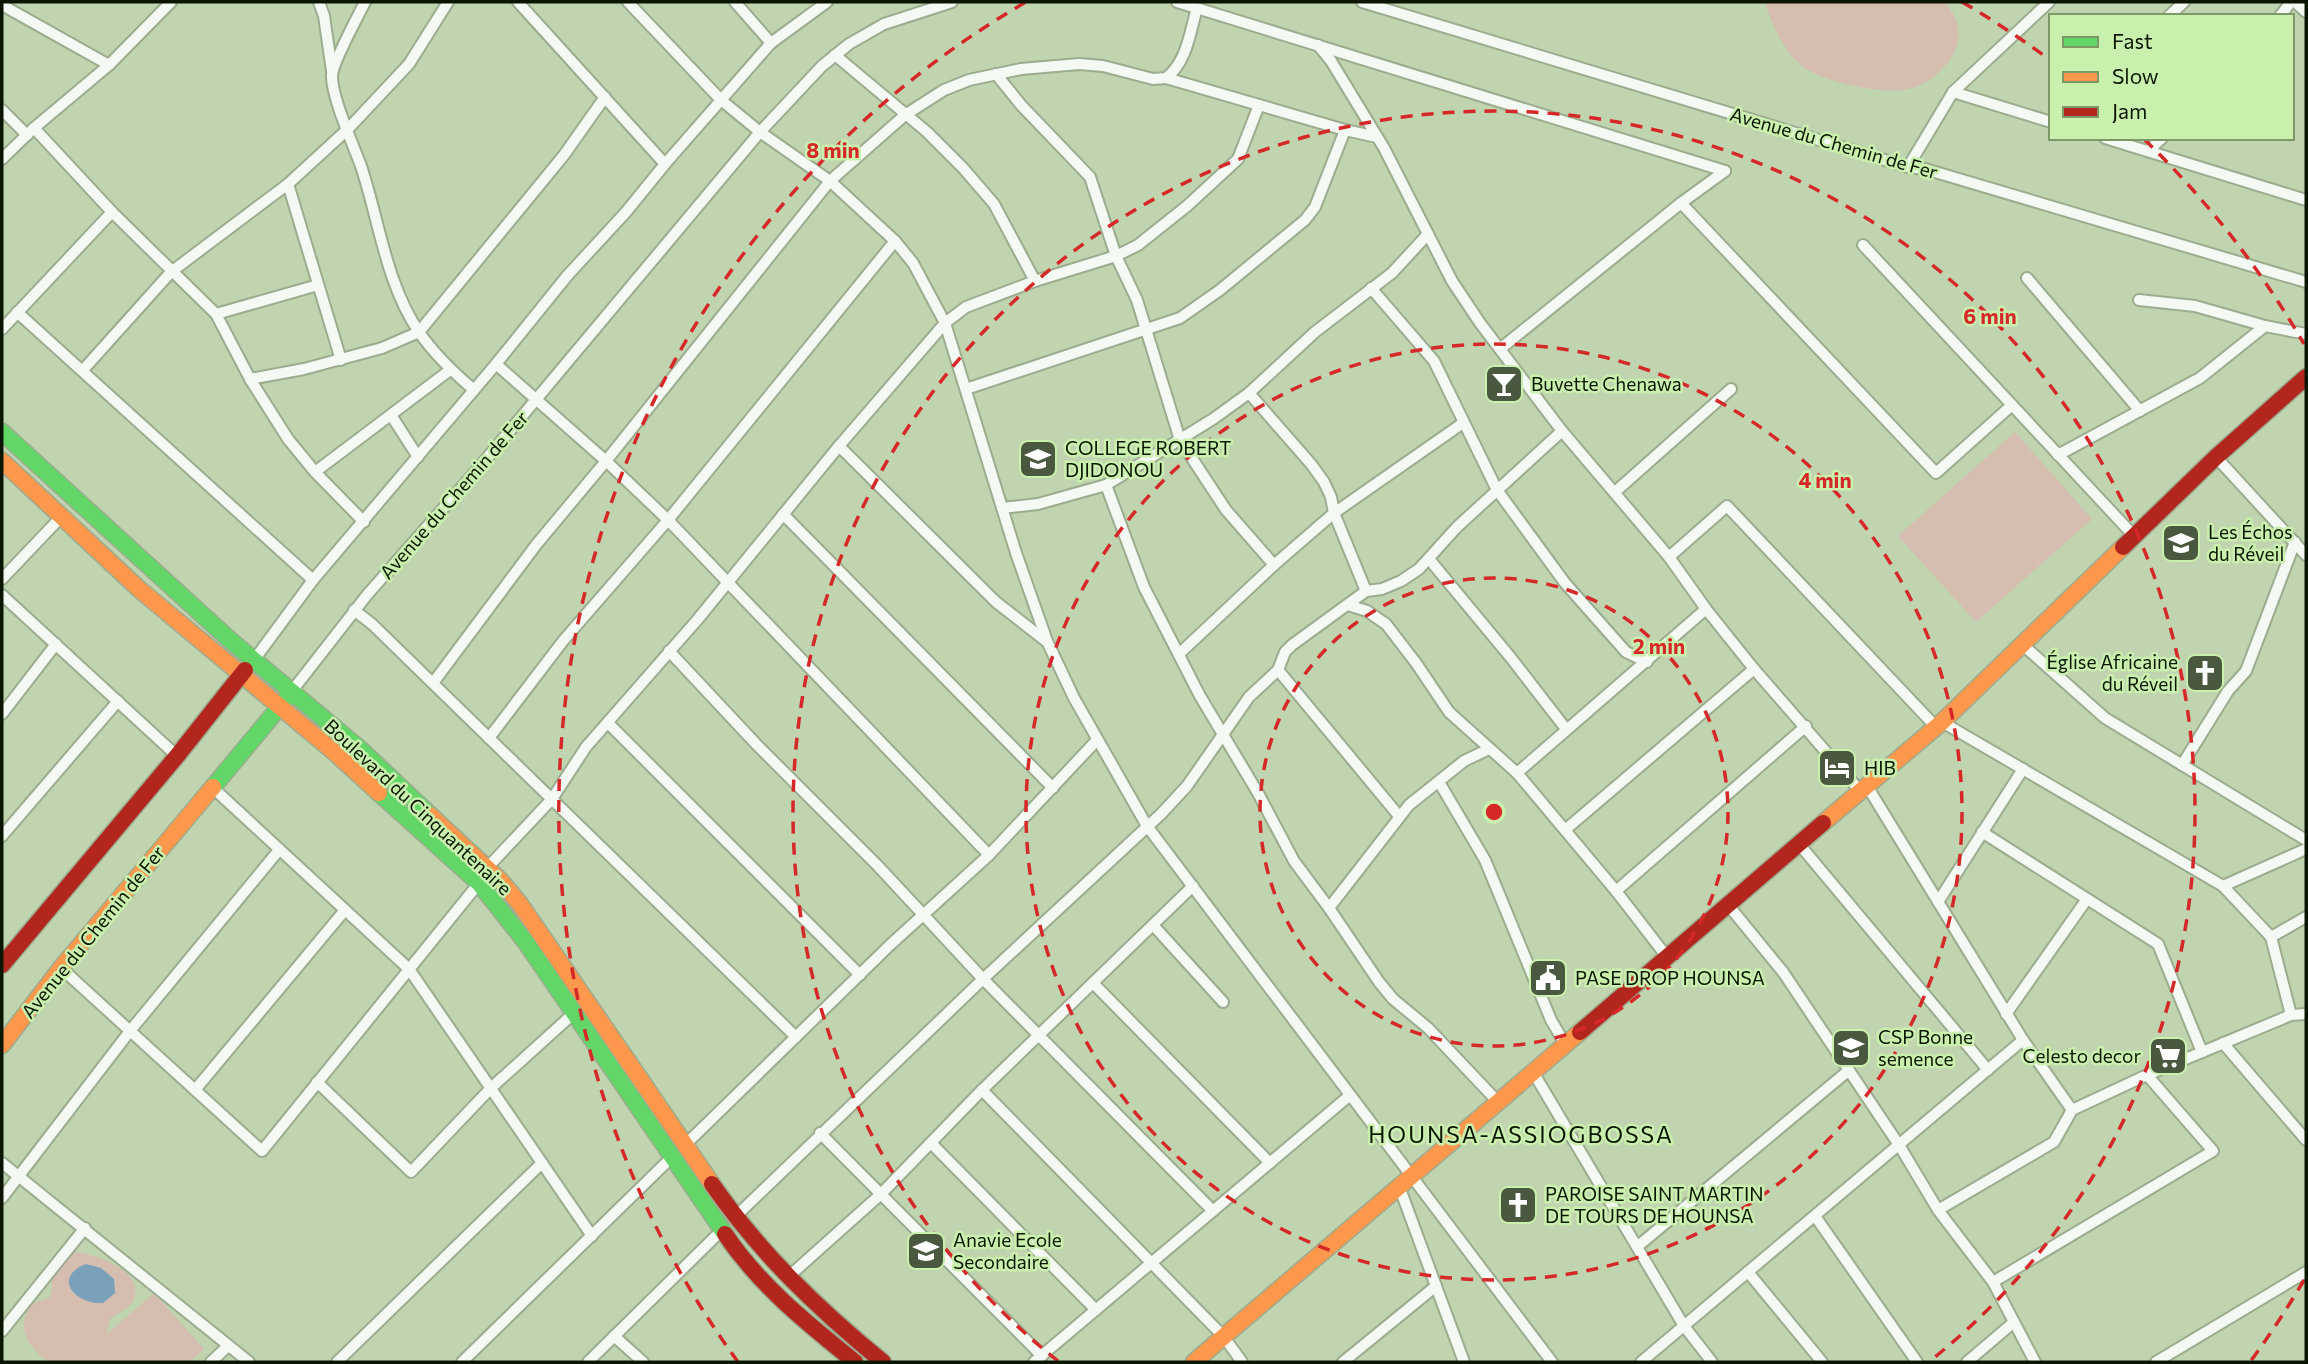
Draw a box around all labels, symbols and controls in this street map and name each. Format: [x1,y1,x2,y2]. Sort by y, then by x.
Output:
legend [2049,14,2294,140]
text: Fast [2112,28,2153,53]
text: Slow [2112,63,2159,88]
text: Jam [2112,98,2147,123]
street label: Avenue du Chemin de Fer [1728,102,1941,183]
text: 8 min [806,137,860,162]
text: 6 min [1963,303,2017,328]
bar icon: Buvette Chenawa [1483,363,1525,405]
place label: Buvette Chenawa [1531,372,1682,395]
street label: Avenue du Chemin de Fer [374,406,533,583]
place label: COLLEGE ROBERT DJIDONOU [1065,436,1231,481]
school or university icon: COLLEGE ROBERT DJIDONOU [1017,438,1059,480]
text: 4 min [1798,467,1852,492]
place label: Les Échos du Réveil [2208,520,2293,565]
school or university icon: Les Échos du Réveil [2160,522,2202,564]
text: 2 min [1633,633,1685,658]
place label: Église Africaine du Réveil [2047,650,2178,695]
church icon: Église Africaine du Réveil [2184,652,2226,694]
street label: Boulevard du Cinquantenaire [320,714,517,899]
hotel icon: HIB [1816,747,1858,789]
place label: HIB [1864,756,1896,779]
centre of rings [1482,800,1506,824]
street label: Avenue du Chemin de Fer [16,841,169,1022]
public building icon: PASE DROP HOUNSA [1527,957,1569,999]
place label: PASE DROP HOUNSA [1575,966,1765,989]
place label: CSP Bonne semence [1878,1025,1973,1070]
school or university icon: CSP Bonne semence [1830,1027,1872,1069]
supermarket icon: Celesto decor [2147,1035,2189,1077]
place label: Celesto decor [2023,1044,2141,1067]
district label: HOUNSA-ASSIOGBOSSA [1368,1120,1674,1148]
place label: PAROISE SAINT MARTIN DE TOURS DE HOUNSA [1545,1182,1764,1227]
church icon: PAROISE SAINT MARTIN DE TOURS DE HOUNSA [1497,1184,1539,1226]
place label: Anavie Ecole Secondaire [953,1228,1062,1273]
school or university icon: Anavie Ecole Secondaire [905,1230,947,1272]

